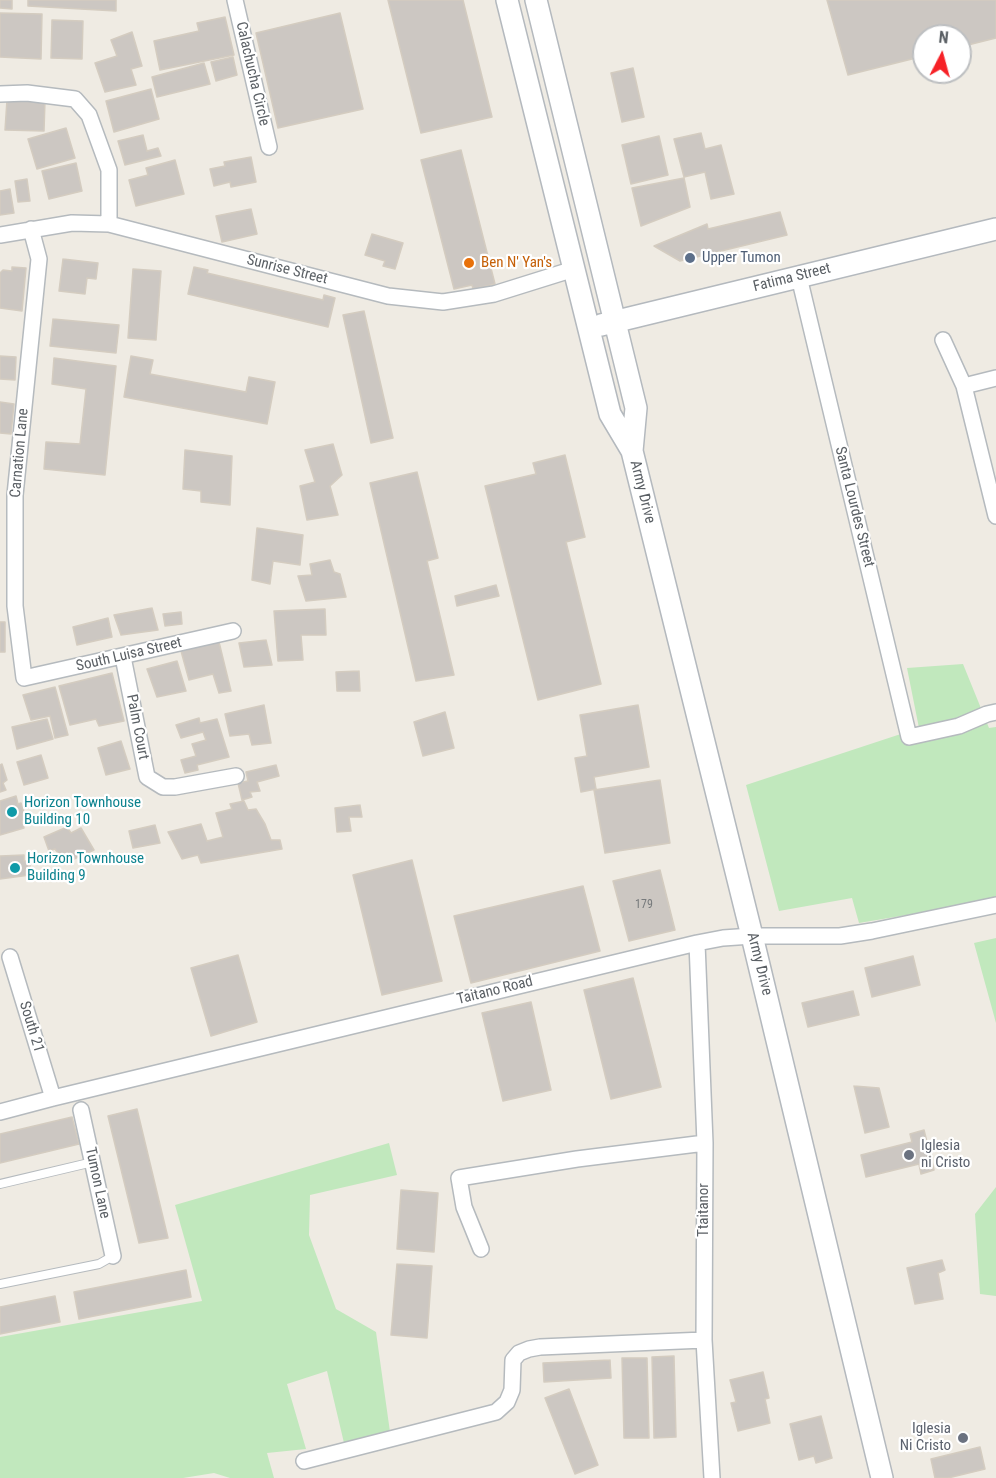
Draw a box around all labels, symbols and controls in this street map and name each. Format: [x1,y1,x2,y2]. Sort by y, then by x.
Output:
street label: Calachucha Circle [231,20,273,128]
north arrow [912,24,972,84]
text: N [938,28,950,48]
place label: Upper Tumon [702,249,781,267]
street label: Sunrise Street [245,251,329,289]
marker: Upper Tumon [683,251,697,265]
place label: Ben N' Yan's [481,254,552,272]
marker: Ben N' Yan's [462,256,476,270]
street label: Fatima Street [751,260,833,296]
street label: Carnation Lane [7,408,33,498]
street label: Santa Lourdes Street [830,445,878,569]
street label: Army Drive [626,459,658,525]
street label: South Luisa Street [74,634,184,676]
street label: Palm Court [122,693,152,761]
place label: Horizon Townhouse Building 10 [24,794,141,829]
marker: Horizon Townhouse Building 10 [5,805,19,819]
place label: Horizon Townhouse Building 9 [27,850,144,885]
marker: Horizon Townhouse Building 9 [8,861,22,875]
house number: 179 [635,898,653,912]
street label: Army Drive [743,931,775,997]
street label: Taitano Road [455,973,535,1009]
street label: South 21 [15,999,47,1055]
place label: Iglesia ni Cristo [921,1137,970,1172]
street label: Tumon Lane [81,1146,113,1220]
marker: Iglesia ni Cristo [902,1148,916,1162]
street label: Ttaitanor [695,1183,713,1237]
place label: Iglesia Ni Cristo [900,1420,951,1455]
marker: Iglesia Ni Cristo [956,1431,970,1445]

